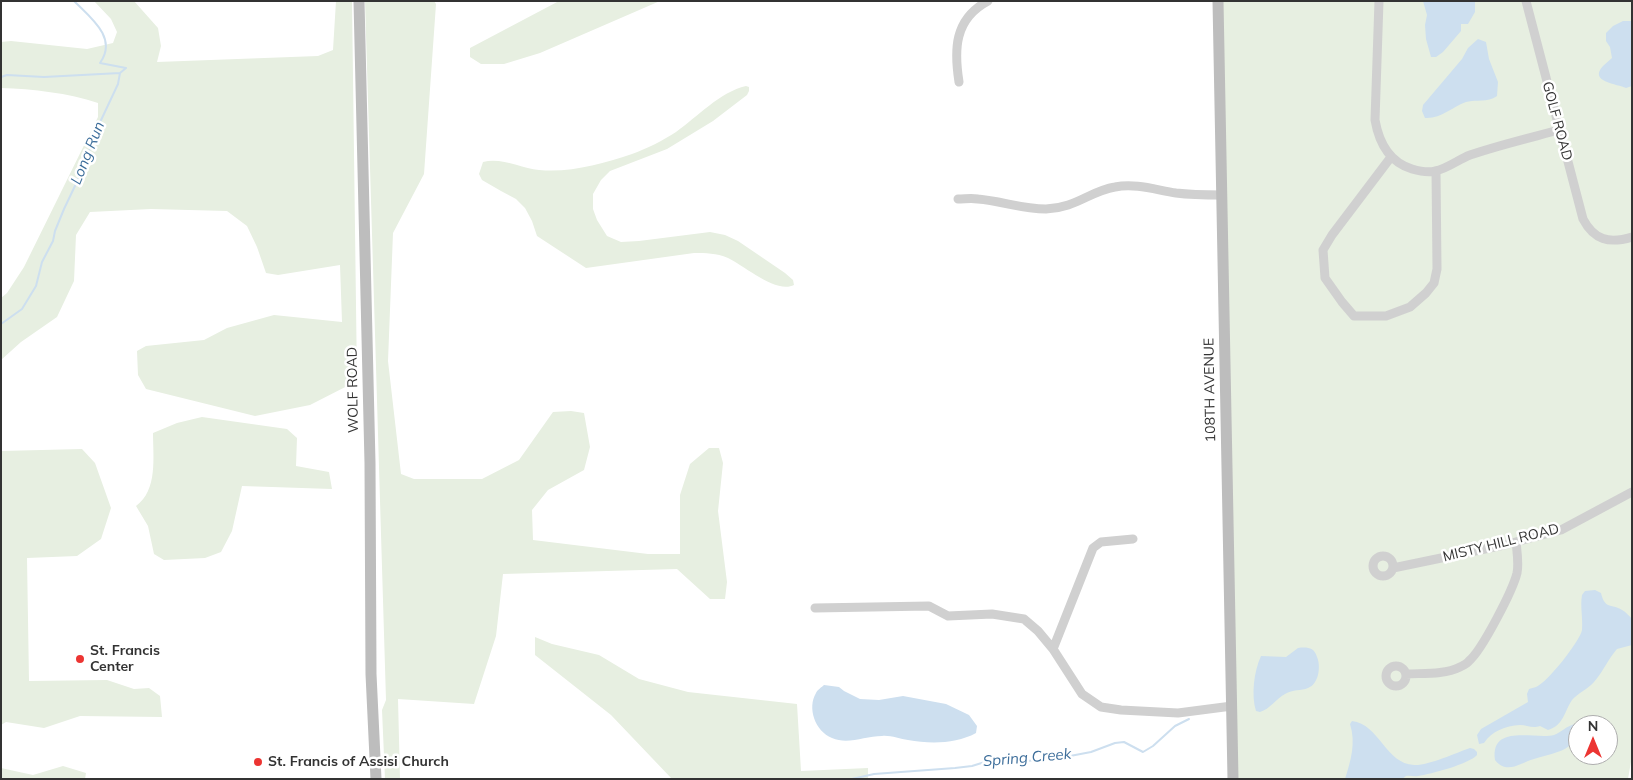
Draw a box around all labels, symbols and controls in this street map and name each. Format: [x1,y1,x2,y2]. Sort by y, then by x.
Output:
street label: GOLF ROAD [1538,80,1576,162]
water label: Long Run [67,119,109,187]
street label: 108TH AVENUE [1201,338,1219,442]
street label: WOLF ROAD [344,347,362,433]
street label: MISTY HILL ROAD [1441,520,1561,566]
place label: St. Francis Center [90,643,160,676]
marker: St. Francis Center [74,653,86,665]
north arrow [1568,715,1618,765]
text: N [1588,717,1598,735]
water label: Spring Creek [982,745,1072,771]
place label: St. Francis of Assisi Church [268,754,449,770]
marker: St. Francis of Assisi Church [252,756,264,768]

